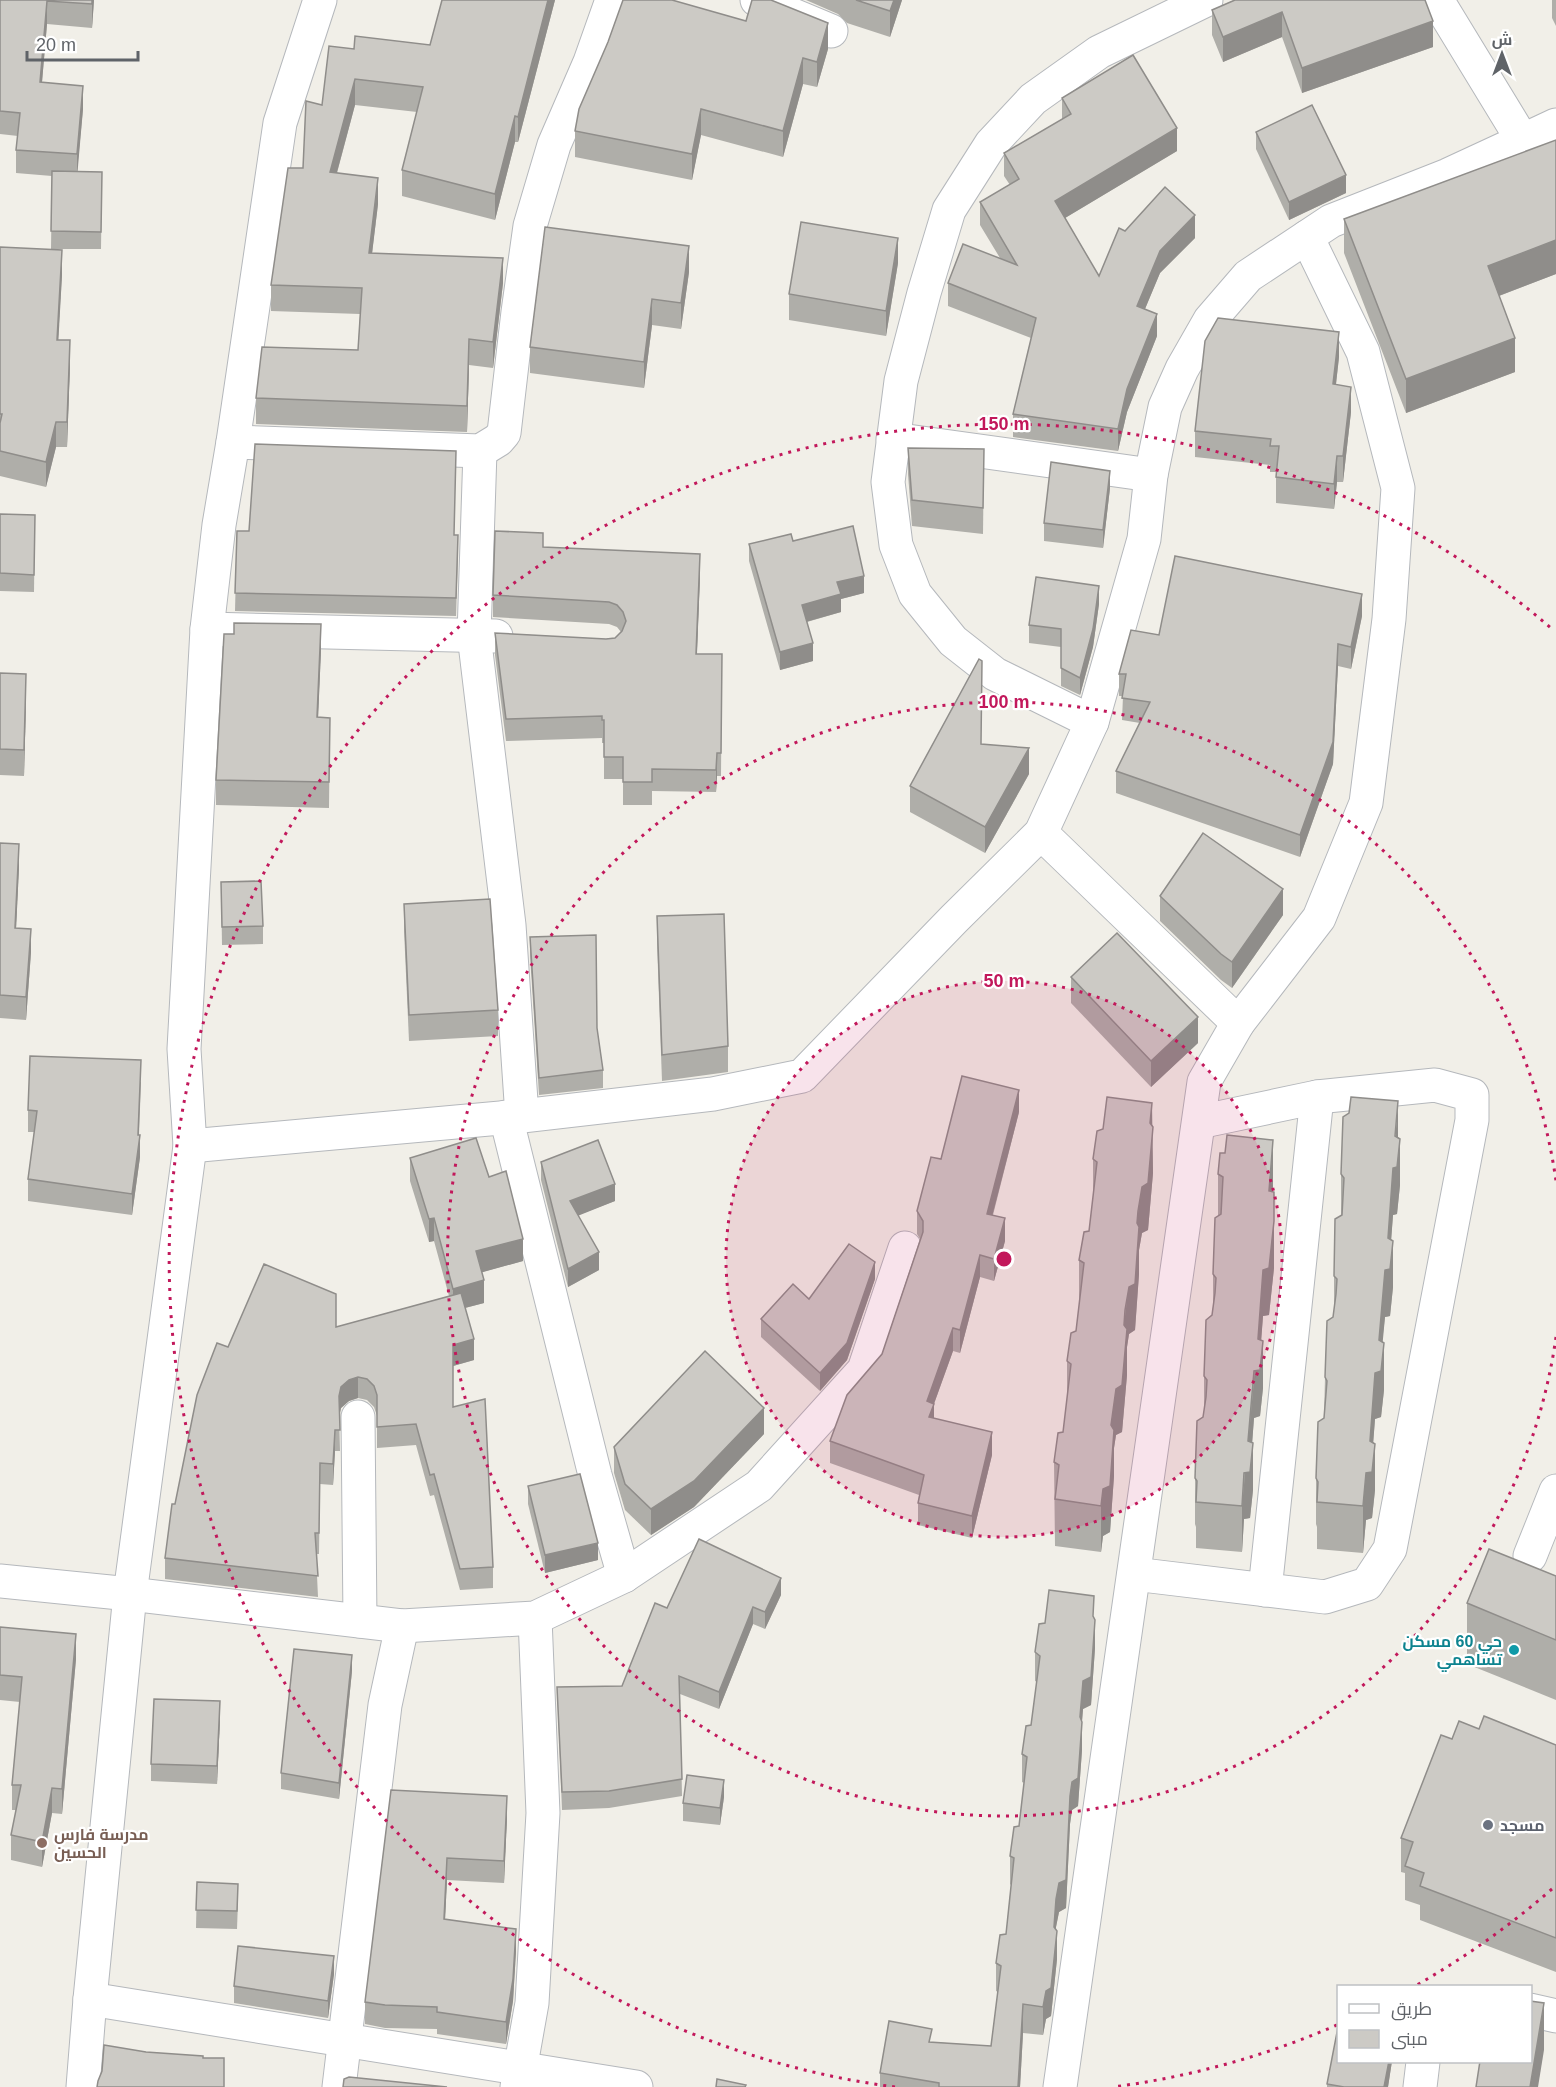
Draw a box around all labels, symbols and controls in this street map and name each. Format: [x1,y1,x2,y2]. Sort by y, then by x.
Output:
scale bar [27,24,138,62]
north arrow [1472,24,1532,84]
text: ش [1492,31,1512,49]
text: 20 m [36,35,76,55]
text: 150 m [978,414,1030,434]
text: 100 m [978,692,1030,712]
text: 50 m [983,971,1025,991]
centre of rings [994,1249,1014,1269]
place label: حي 60 مسكن تساهمي [1403,1633,1503,1672]
marker: حي 60 مسكن تساهمي [1507,1643,1521,1657]
place label: مسجد [1500,1817,1545,1834]
marker: مسجد [1481,1818,1495,1832]
place label: مدرسة فارس الحسين [54,1826,149,1862]
marker: مدرسة فارس الحسين [35,1836,49,1850]
legend [1337,1985,1532,2063]
text: طريق [1391,1999,1432,2021]
text: مبنى [1391,2029,1428,2050]

